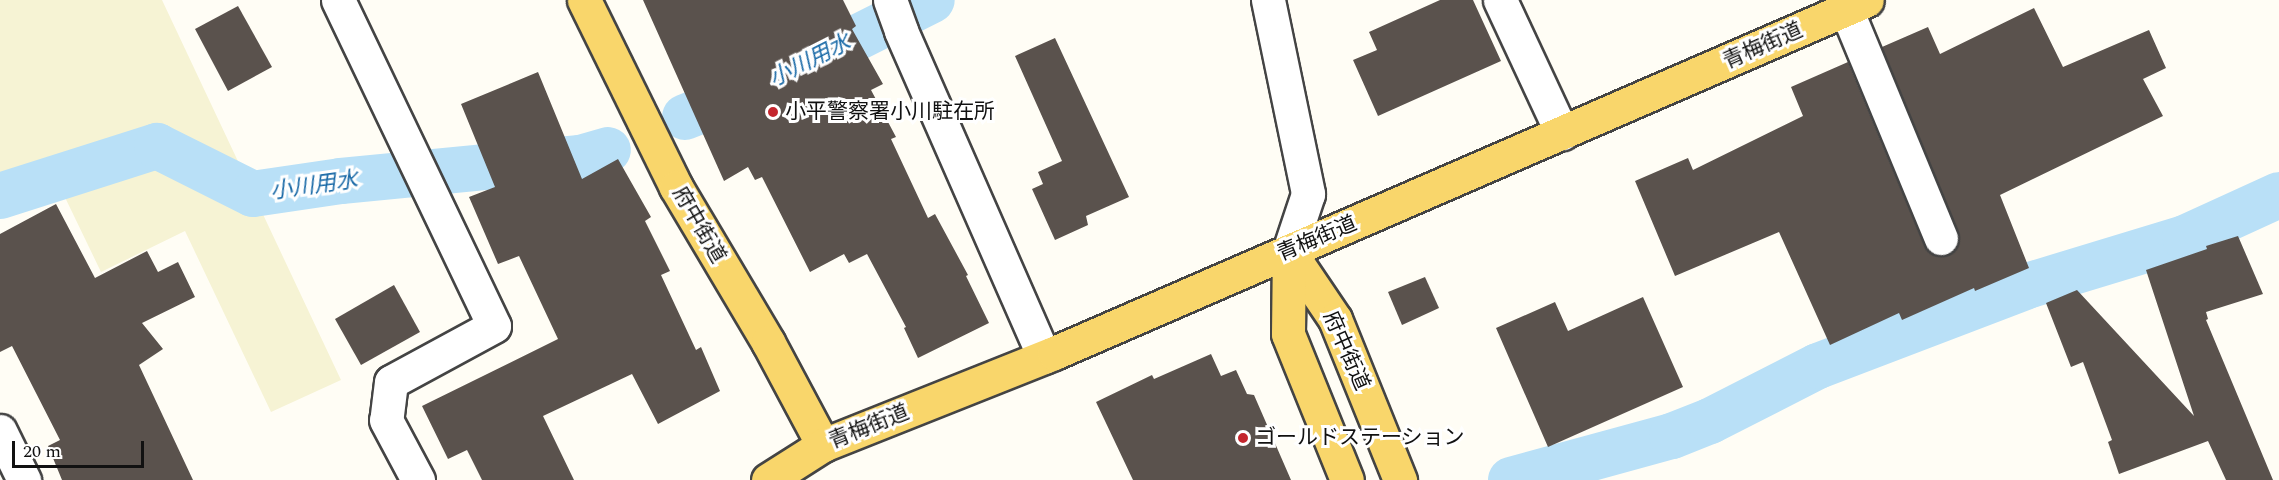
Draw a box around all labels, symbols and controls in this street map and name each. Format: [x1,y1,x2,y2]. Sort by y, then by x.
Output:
street label: 青梅街道 [1720,17,1806,75]
water label: 小川用水 [765,29,855,93]
place label: 小平警察署小川駐在所 [785,99,995,125]
marker: 小平警察署小川駐在所 [766,105,780,119]
water label: 小川用水 [269,167,359,205]
street label: 府中街道 [667,182,731,268]
street label: 青梅街道 [1273,211,1361,267]
street label: 府中街道 [1317,308,1375,394]
street label: 青梅街道 [825,400,913,454]
place label: ゴールドステーション [1255,425,1465,451]
scale bar [15,429,147,467]
marker: ゴールドステーション [1236,431,1250,445]
text: 20 m [23,438,61,465]

